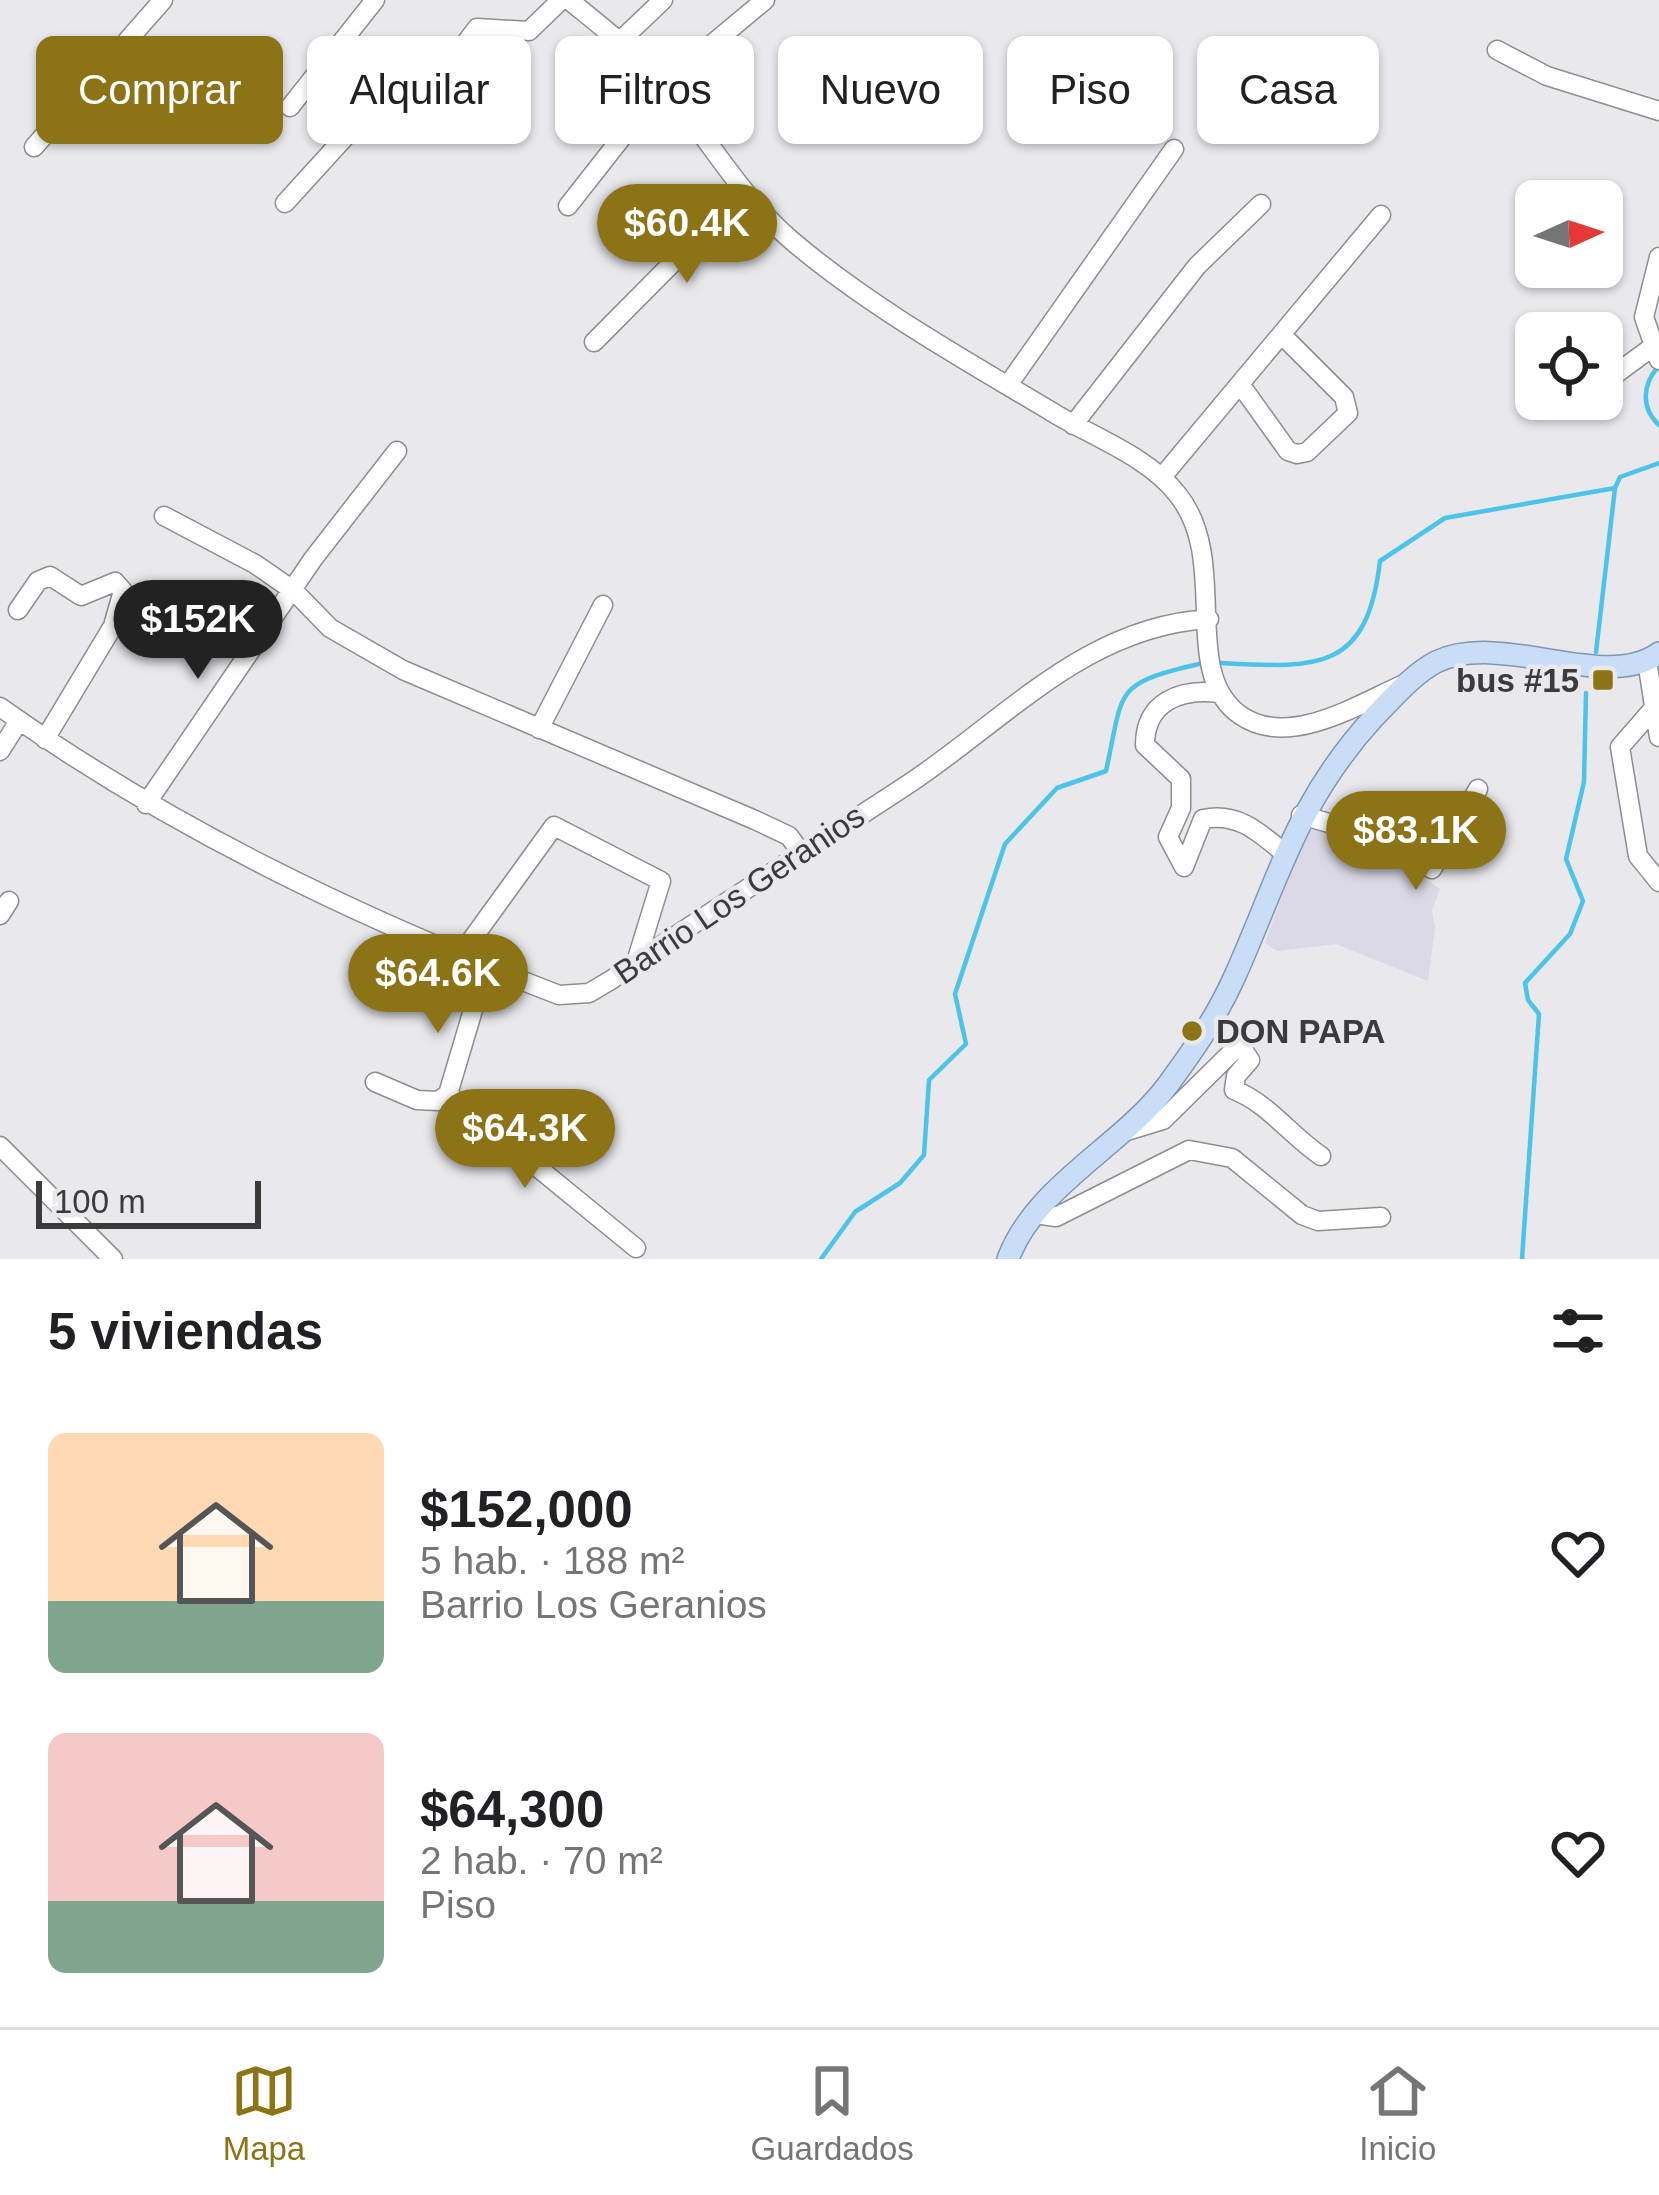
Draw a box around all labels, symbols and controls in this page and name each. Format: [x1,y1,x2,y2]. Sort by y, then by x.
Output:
chip: Comprar [36,36,283,144]
chip: Alquilar [307,36,531,144]
chip: Filtros [555,36,754,144]
chip: Nuevo [778,36,983,144]
chip: Piso [1007,36,1173,144]
chip: Casa [1197,36,1379,144]
north arrow [1515,180,1623,288]
map controls [1515,180,1623,420]
pin: $60.4K [589,184,785,286]
text: $60.4K [624,201,750,244]
button: locate [1515,312,1623,420]
pin: $152K [114,580,282,682]
text: $152K [141,597,255,640]
place label: bus #15 [1456,662,1579,699]
marker: bus #15 [1590,667,1616,693]
pin: $83.1K [1318,791,1514,893]
street label: Barrio Los Geranios [607,797,871,991]
text: $83.1K [1353,808,1479,851]
pin: $64.6K [340,934,536,1036]
text: $64.6K [375,951,501,994]
place label: DON PAPA [1216,1013,1385,1050]
marker: DON PAPA [1179,1018,1205,1044]
pin: $64.3K [427,1089,623,1191]
text: $64.3K [462,1106,588,1149]
scale bar [36,1175,261,1228]
text: 100 m [54,1183,146,1220]
icon: filters [1545,1298,1611,1364]
text: 5 viviendas [48,1303,323,1360]
icon: home [144,1481,288,1625]
text: $152,000 [420,1481,633,1538]
icon: heart [1545,1520,1611,1586]
text: 5 hab. · 188 m² [420,1539,684,1582]
text: Barrio Los Geranios [420,1583,767,1626]
icon: home [144,1781,288,1925]
text: $64,300 [420,1781,604,1838]
icon: heart [1545,1820,1611,1886]
text: 2 hab. · 70 m² [420,1839,663,1882]
text: Piso [420,1883,496,1926]
tab: Mapa [223,2058,305,2168]
tab: Guardados [751,2058,914,2168]
tab: Inicio [1359,2058,1436,2168]

